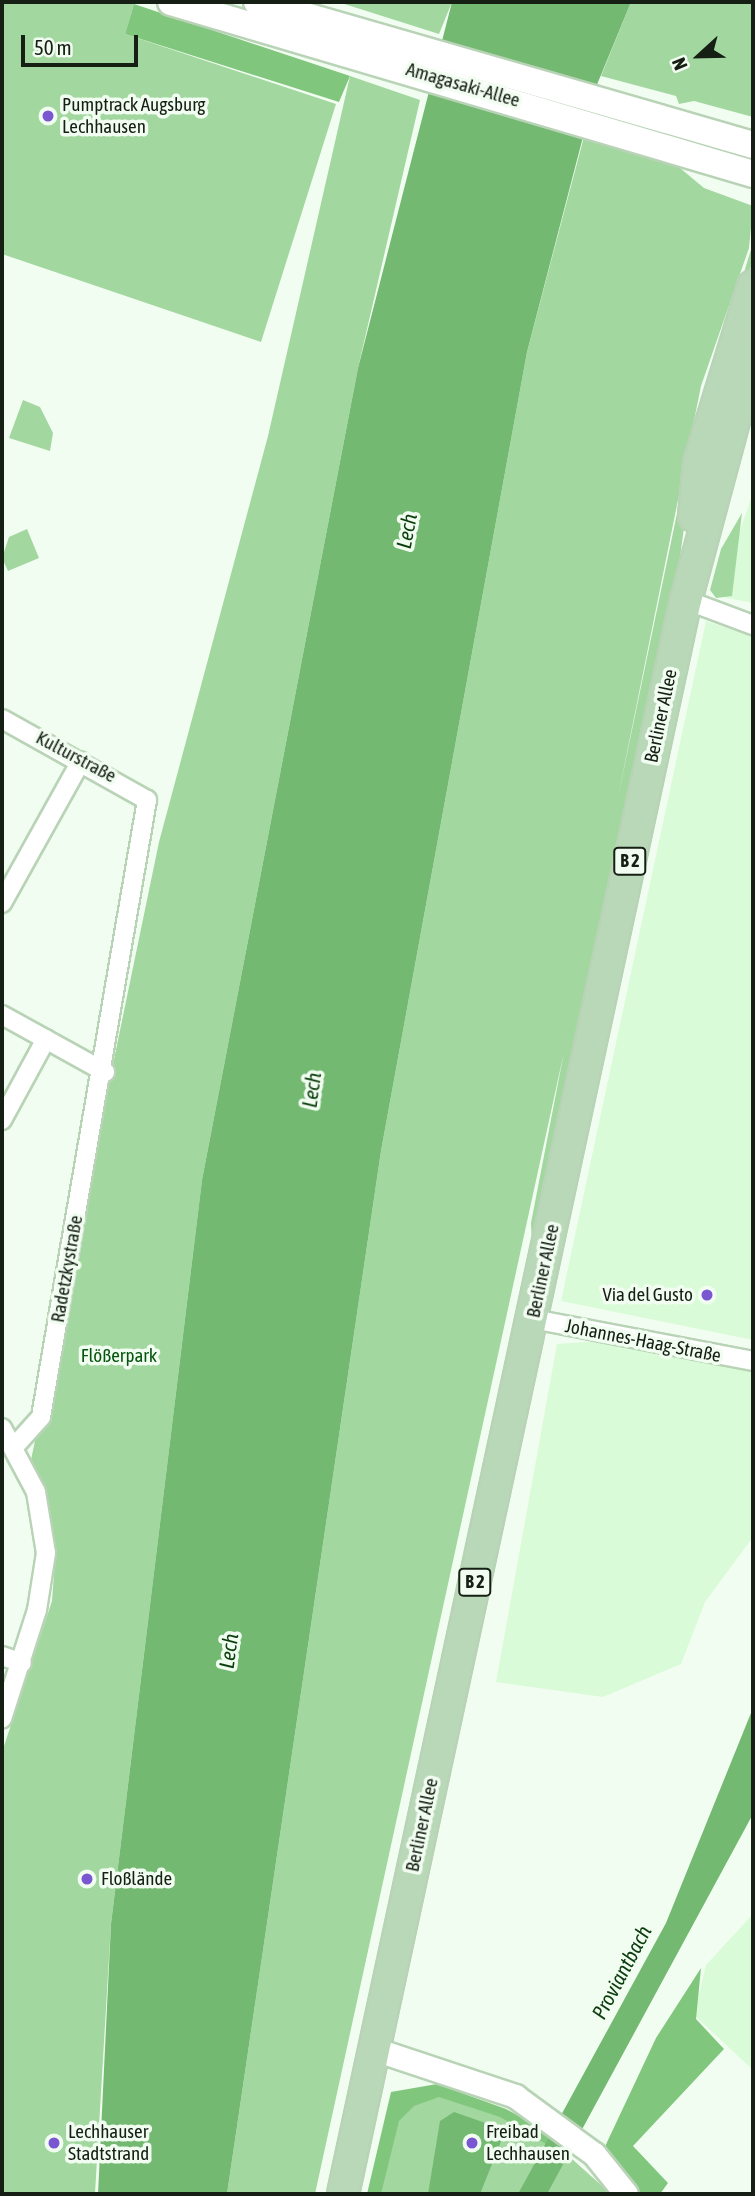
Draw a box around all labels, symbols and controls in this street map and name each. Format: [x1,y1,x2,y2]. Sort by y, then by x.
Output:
scale bar [24,21,142,65]
north arrow [664,21,734,91]
text: 50 m [34,35,72,59]
text: N [667,55,692,73]
street label: Amagasaki-Allee [404,58,522,112]
place label: Pumptrack Augsburg Lechhausen [62,94,205,138]
marker: Pumptrack Augsburg Lechhausen [40,108,56,124]
water label: Lech [390,511,422,551]
street label: Berliner Allee [640,667,682,765]
street label: Kulturstraße [32,726,120,788]
road number: B 2 [612,846,648,876]
water label: Lech [296,1071,326,1109]
street label: Radetzkystraße [46,1214,88,1324]
street label: Berliner Allee [522,1222,564,1320]
place label: Via del Gusto [602,1284,693,1306]
marker: Via del Gusto [699,1287,715,1303]
street label: Johannes-Haag-Straße [563,1315,723,1367]
park label: Flößerpark [81,1345,157,1367]
road number: B 2 [458,1568,492,1596]
water label: Lech [213,1632,243,1670]
street label: Berliner Allee [401,1776,443,1874]
place label: Floßlände [101,1868,172,1890]
marker: Floßlände [79,1871,95,1887]
water label: Proviantbach [586,1921,656,2023]
place label: Lechhauser Stadtstrand [68,2121,149,2165]
place label: Freibad Lechhausen [486,2121,570,2165]
marker: Lechhauser Stadtstrand [46,2135,62,2151]
marker: Freibad Lechhausen [464,2135,480,2151]

